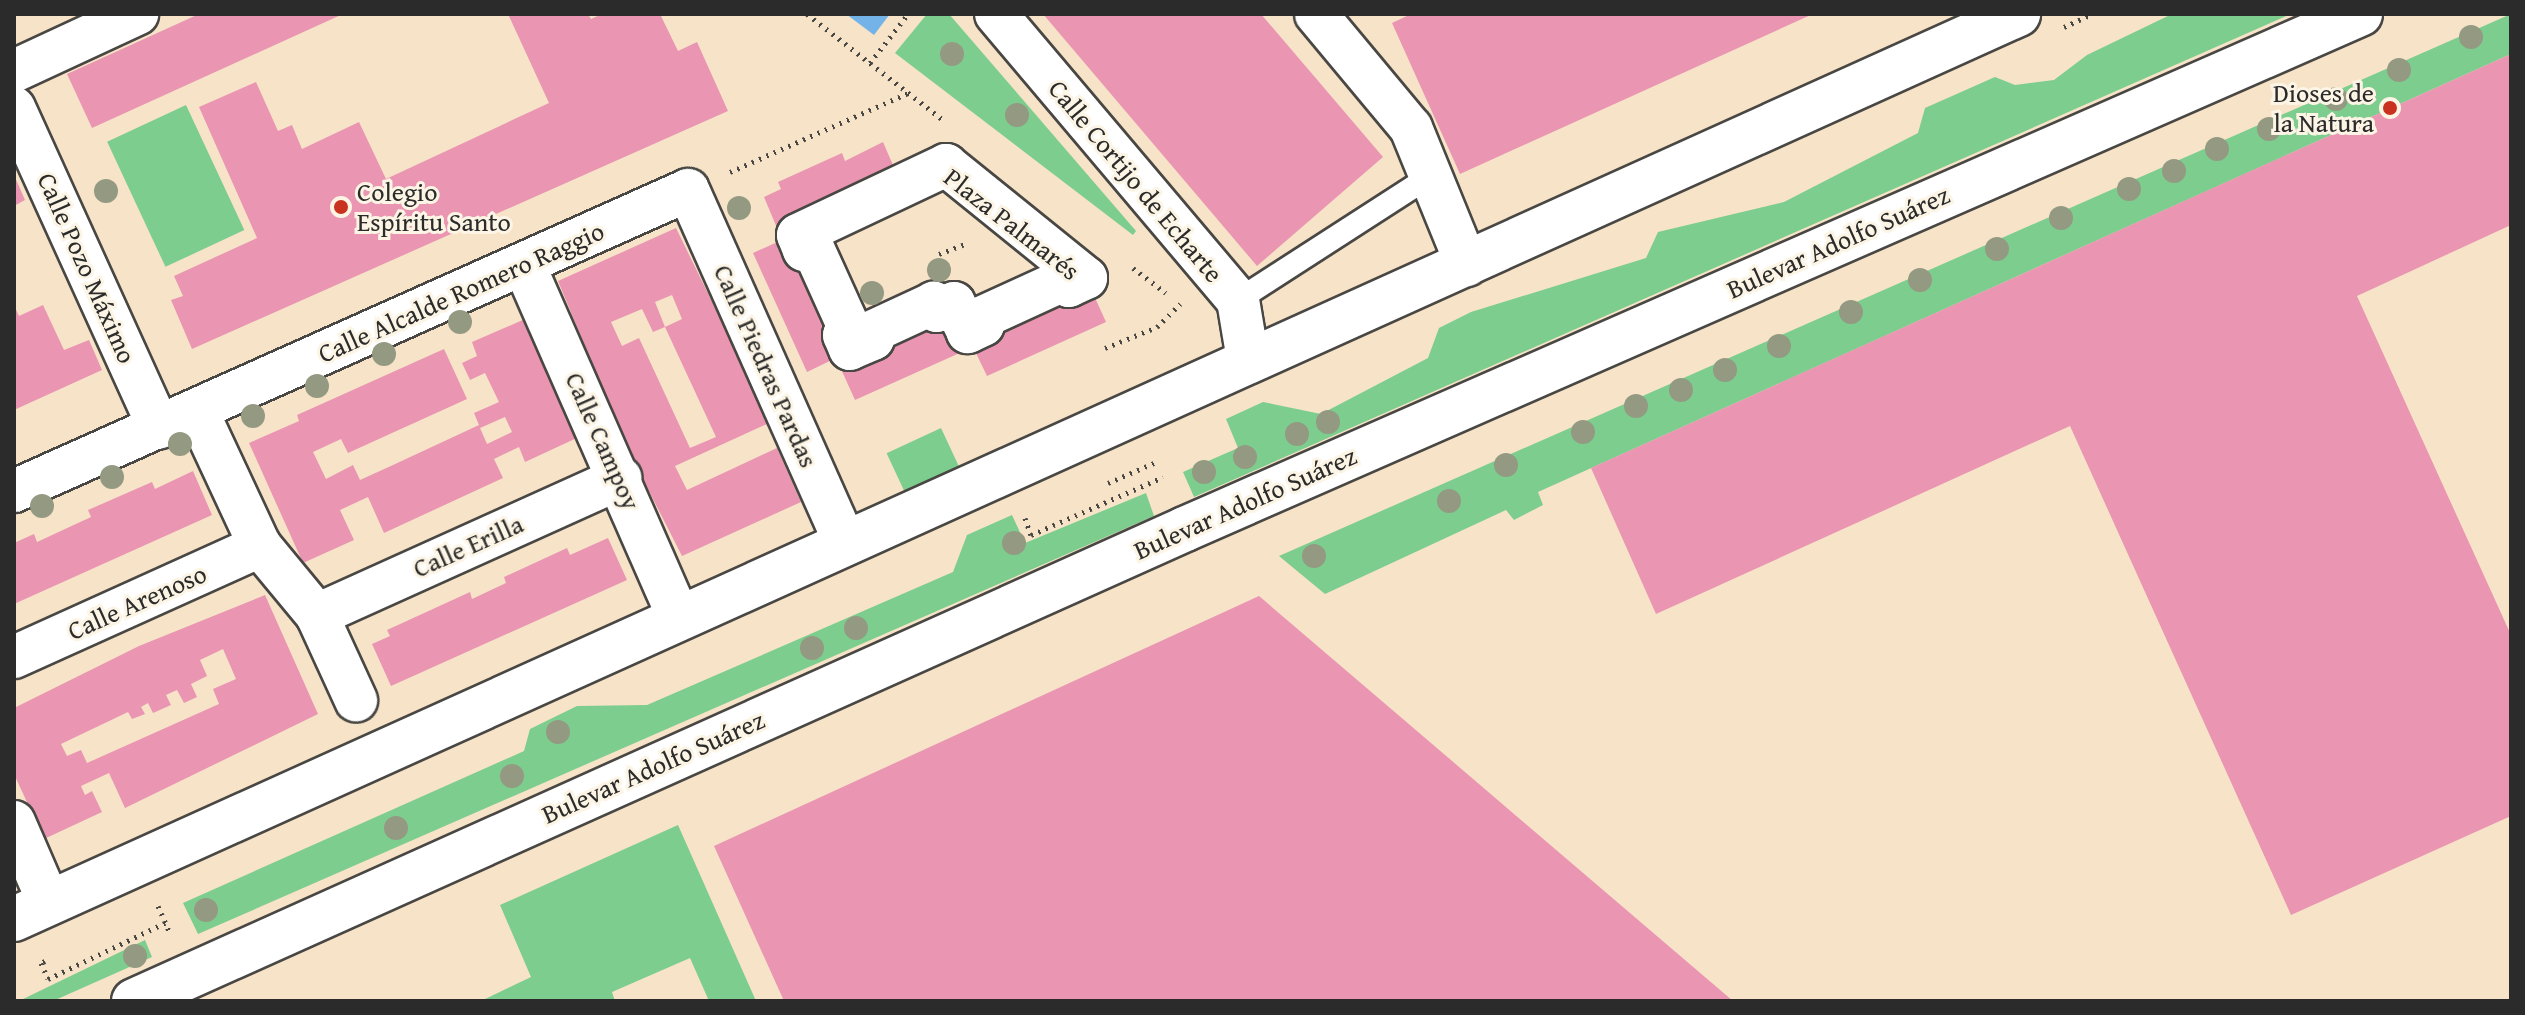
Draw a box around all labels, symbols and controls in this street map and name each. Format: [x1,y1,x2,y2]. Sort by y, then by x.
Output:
street label: Calle Cortijo de Echarte [1042,73,1230,289]
place label: Dioses de la Natura [2273,77,2374,138]
marker: Dioses de la Natura [2381,99,2399,117]
street label: Plaza Palmarés [938,161,1086,287]
street label: Calle Pozo Máximo [31,168,143,368]
place label: Colegio Espíritu Santo [357,176,511,238]
street label: Bulevar Adolfo Suárez [1722,179,1954,305]
marker: Colegio Espíritu Santo [332,198,350,216]
street label: Calle Alcalde Romero Raggio [313,215,609,369]
street label: Calle Piedras Pardas [707,260,825,472]
street label: Calle Campoy [559,368,647,514]
street label: Bulevar Adolfo Suárez [1129,440,1361,566]
street label: Calle Erilla [408,508,528,584]
street label: Calle Arenoso [63,558,211,646]
street label: Bulevar Adolfo Suárez [537,704,769,830]

